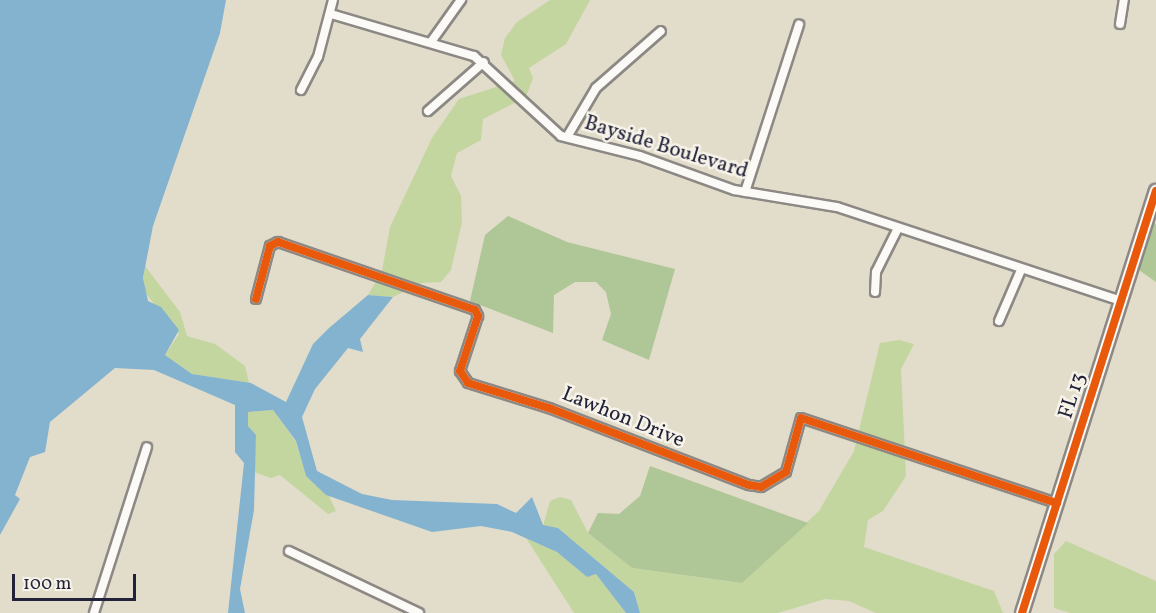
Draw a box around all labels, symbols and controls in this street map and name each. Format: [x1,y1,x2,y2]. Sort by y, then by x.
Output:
street label: Bayside Boulevard [581,111,751,185]
street label: FL 13 [1054,370,1092,422]
street label: Lawhon Drive [558,382,688,454]
scale bar [15,562,140,600]
text: 100 m [23,572,72,597]

